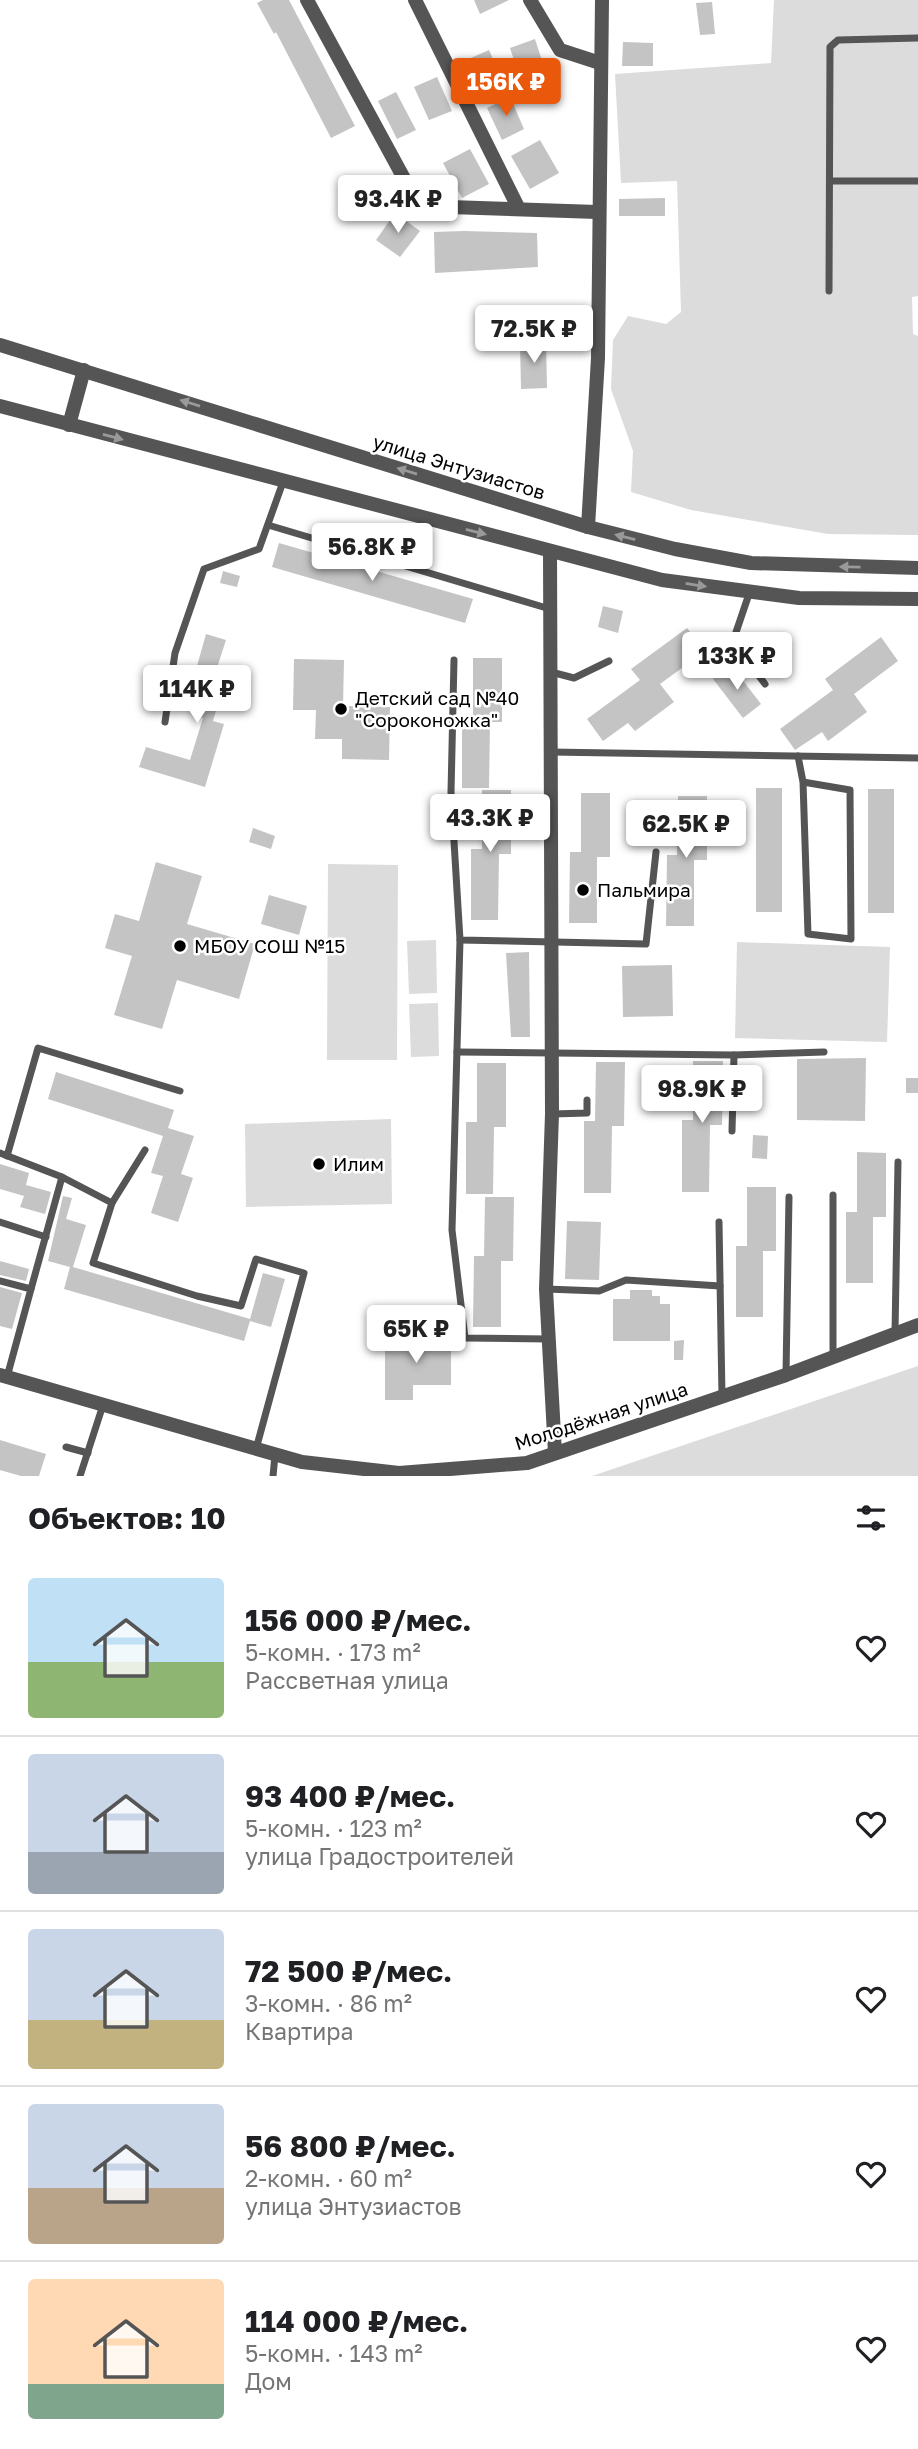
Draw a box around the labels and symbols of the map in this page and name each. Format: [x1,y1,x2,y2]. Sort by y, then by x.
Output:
pin: 156K ₽ [449,58,563,118]
pin: 93.4K ₽ [333,176,463,235]
pin: 72.5K ₽ [469,306,599,365]
one-way arrow [180,397,201,408]
street label: улица Энтузиастов [370,429,548,504]
one-way arrow [102,432,124,443]
one-way arrow [397,465,418,475]
pin: 56.8K ₽ [307,524,437,583]
one-way arrow [465,527,487,538]
one-way arrow [614,531,636,542]
one-way arrow [839,561,861,573]
one-way arrow [686,580,708,591]
pin: 133K ₽ [680,632,794,692]
pin: 114K ₽ [140,666,254,725]
place label: Детский сад №40 "Сороконожка" [355,686,519,731]
marker: Детский сад №40 "Сороконожка" [333,701,349,717]
pin: 43.3K ₽ [425,794,555,854]
pin: 62.5K ₽ [621,800,751,860]
place label: Пальмира [597,878,691,901]
marker: Пальмира [575,882,591,898]
place label: МБОУ СОШ №15 [194,934,345,957]
marker: МБОУ СОШ №15 [172,938,188,954]
pin: 98.9K ₽ [637,1066,767,1125]
place label: Илим [333,1152,384,1175]
marker: Илим [311,1156,327,1172]
pin: 65K ₽ [367,1306,465,1365]
street label: Молодёжная улица [511,1377,690,1454]

